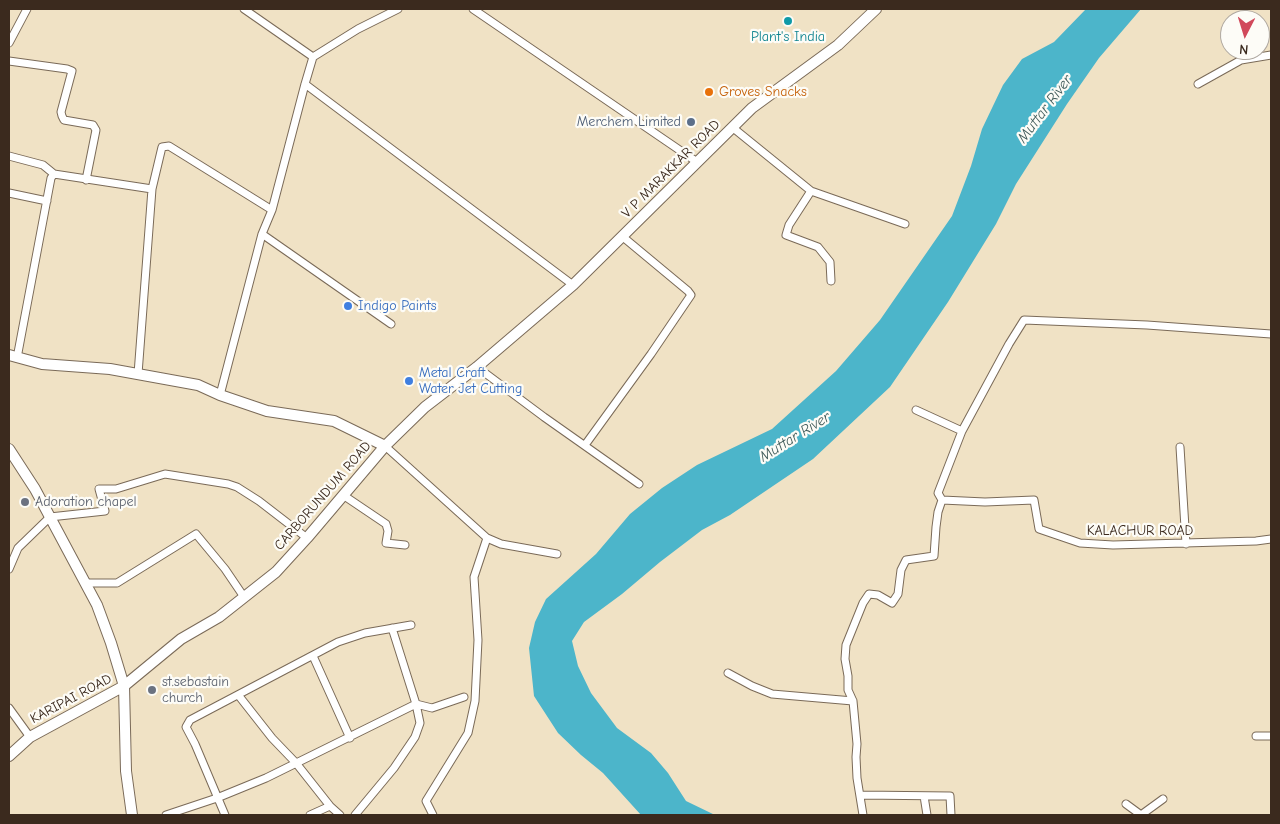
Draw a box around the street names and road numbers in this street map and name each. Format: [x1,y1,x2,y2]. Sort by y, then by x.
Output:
street label: V P MARAKKAR ROAD [618,116,724,222]
street label: CARBORUNDUM ROAD [271,438,375,554]
street label: KALACHUR ROAD [1087,523,1193,539]
street label: KARIPAI ROAD [27,671,115,727]

